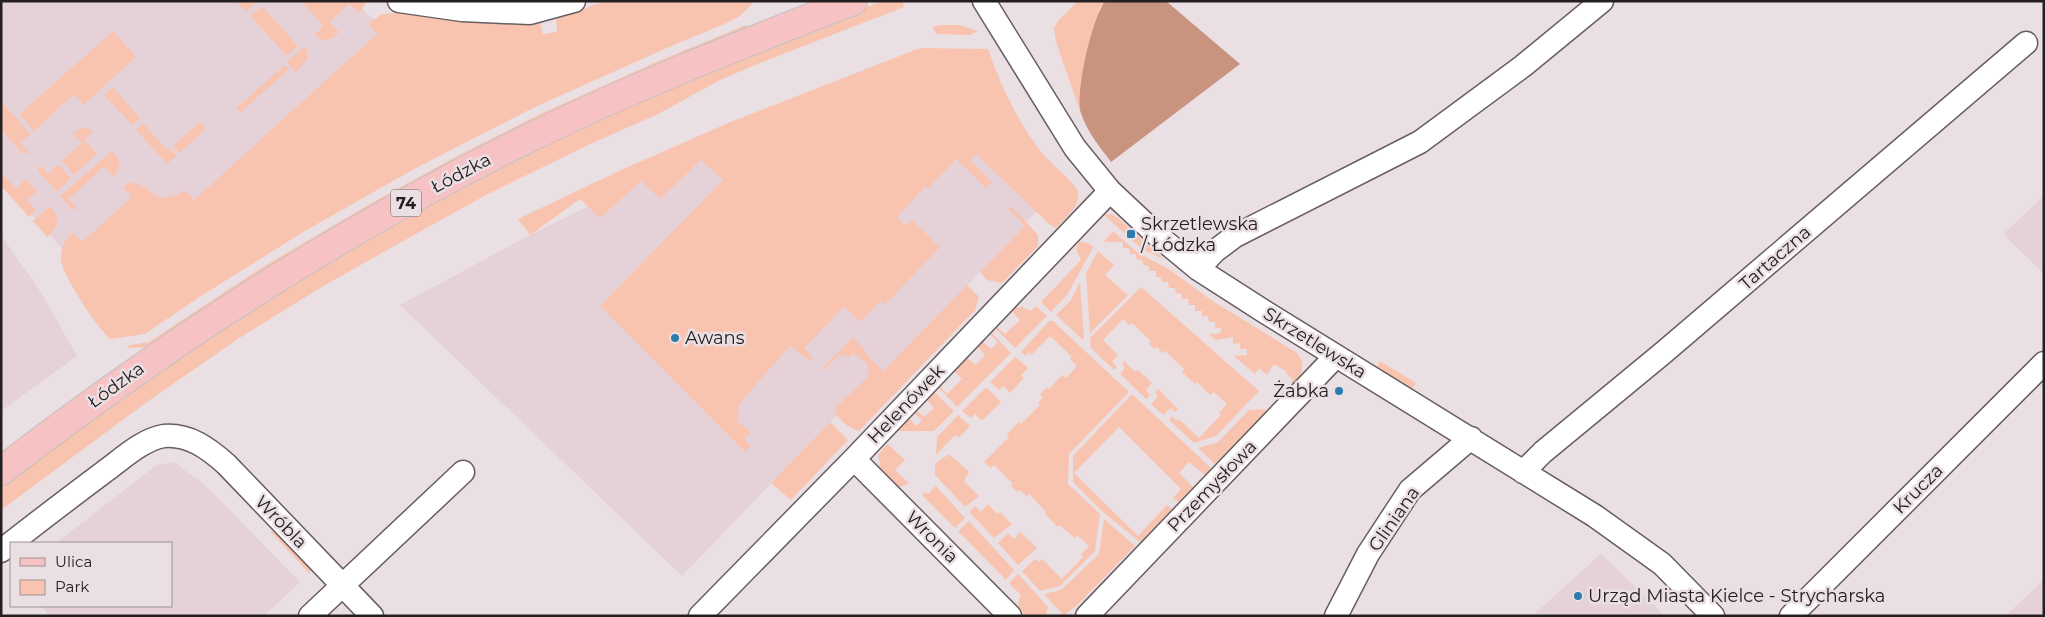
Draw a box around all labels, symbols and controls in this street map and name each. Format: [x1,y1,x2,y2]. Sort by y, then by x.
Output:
street label: Łódzka [427,148,495,198]
road number: 74 [391,190,421,217]
place label: Skrzetlewska / Łódzka [1140,213,1258,256]
street label: Tartaczna [1735,221,1815,295]
marker: Skrzetlewska / Łódzka [1125,228,1137,240]
street label: Skrzetlewska [1259,303,1371,383]
place label: Awans [685,327,745,349]
marker: Awans [669,332,681,344]
street label: Łódzka [83,357,149,413]
street label: Helenówek [863,360,949,448]
place label: Żabka [1273,380,1329,402]
marker: Żabka [1333,385,1345,397]
street label: Przemysłowa [1163,436,1261,536]
street label: Krucza [1888,459,1948,519]
street label: Gliniana [1364,482,1424,556]
street label: Wróbla [250,491,312,553]
street label: Wronia [901,506,963,568]
legend [10,542,172,607]
text: Ulica [55,552,92,571]
text: Park [55,577,89,596]
place label: Urząd Miasta Kielce - Strycharska [1588,585,1885,607]
marker: Urząd Miasta Kielce - Strycharska [1572,590,1584,602]

